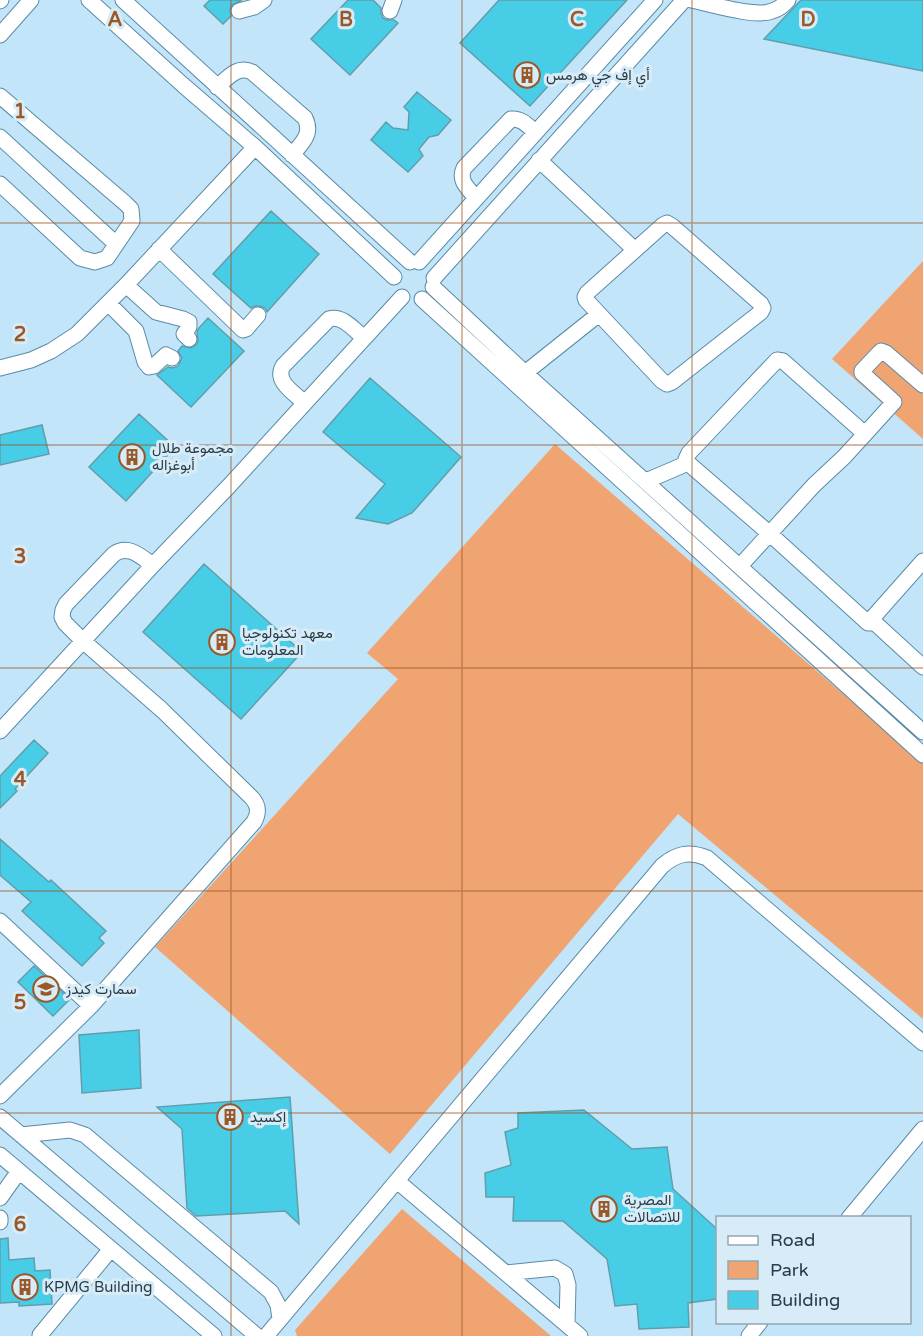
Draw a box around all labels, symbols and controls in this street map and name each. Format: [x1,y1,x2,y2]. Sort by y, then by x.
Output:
text: A [108,8,123,32]
text: B [339,8,353,32]
text: C [570,8,584,32]
text: D [800,8,816,32]
building icon: أي إف جي هرمس [512,60,542,90]
place label: أي إف جي هرمس [546,66,650,88]
text: 1 [14,100,26,124]
text: 2 [14,323,26,347]
place label: مجموعة طلال أبوغزاله [152,439,233,474]
building icon: مجموعة طلال أبوغزاله [117,442,147,472]
text: 3 [14,545,26,569]
place label: معهد تكنولوجيا المعلومات [242,624,333,659]
building icon: معهد تكنولوجيا المعلومات [207,627,237,657]
text: 4 [14,768,27,792]
school or university icon: سمارت كيدز [31,974,61,1004]
place label: سمارت كيدز [65,980,137,998]
text: 5 [14,991,26,1015]
building icon: إكسيد [215,1102,245,1132]
place label: إكسيد [250,1108,287,1127]
place label: المصرية للاتصالات [624,1191,680,1226]
building icon: المصرية للاتصالات [589,1194,619,1224]
text: 6 [14,1213,26,1237]
legend [716,1216,911,1324]
text: Road [770,1229,815,1251]
text: Park [770,1259,809,1281]
building icon: KPMG Building [10,1272,40,1302]
place label: KPMG Building [44,1278,153,1296]
text: Building [770,1289,840,1311]

